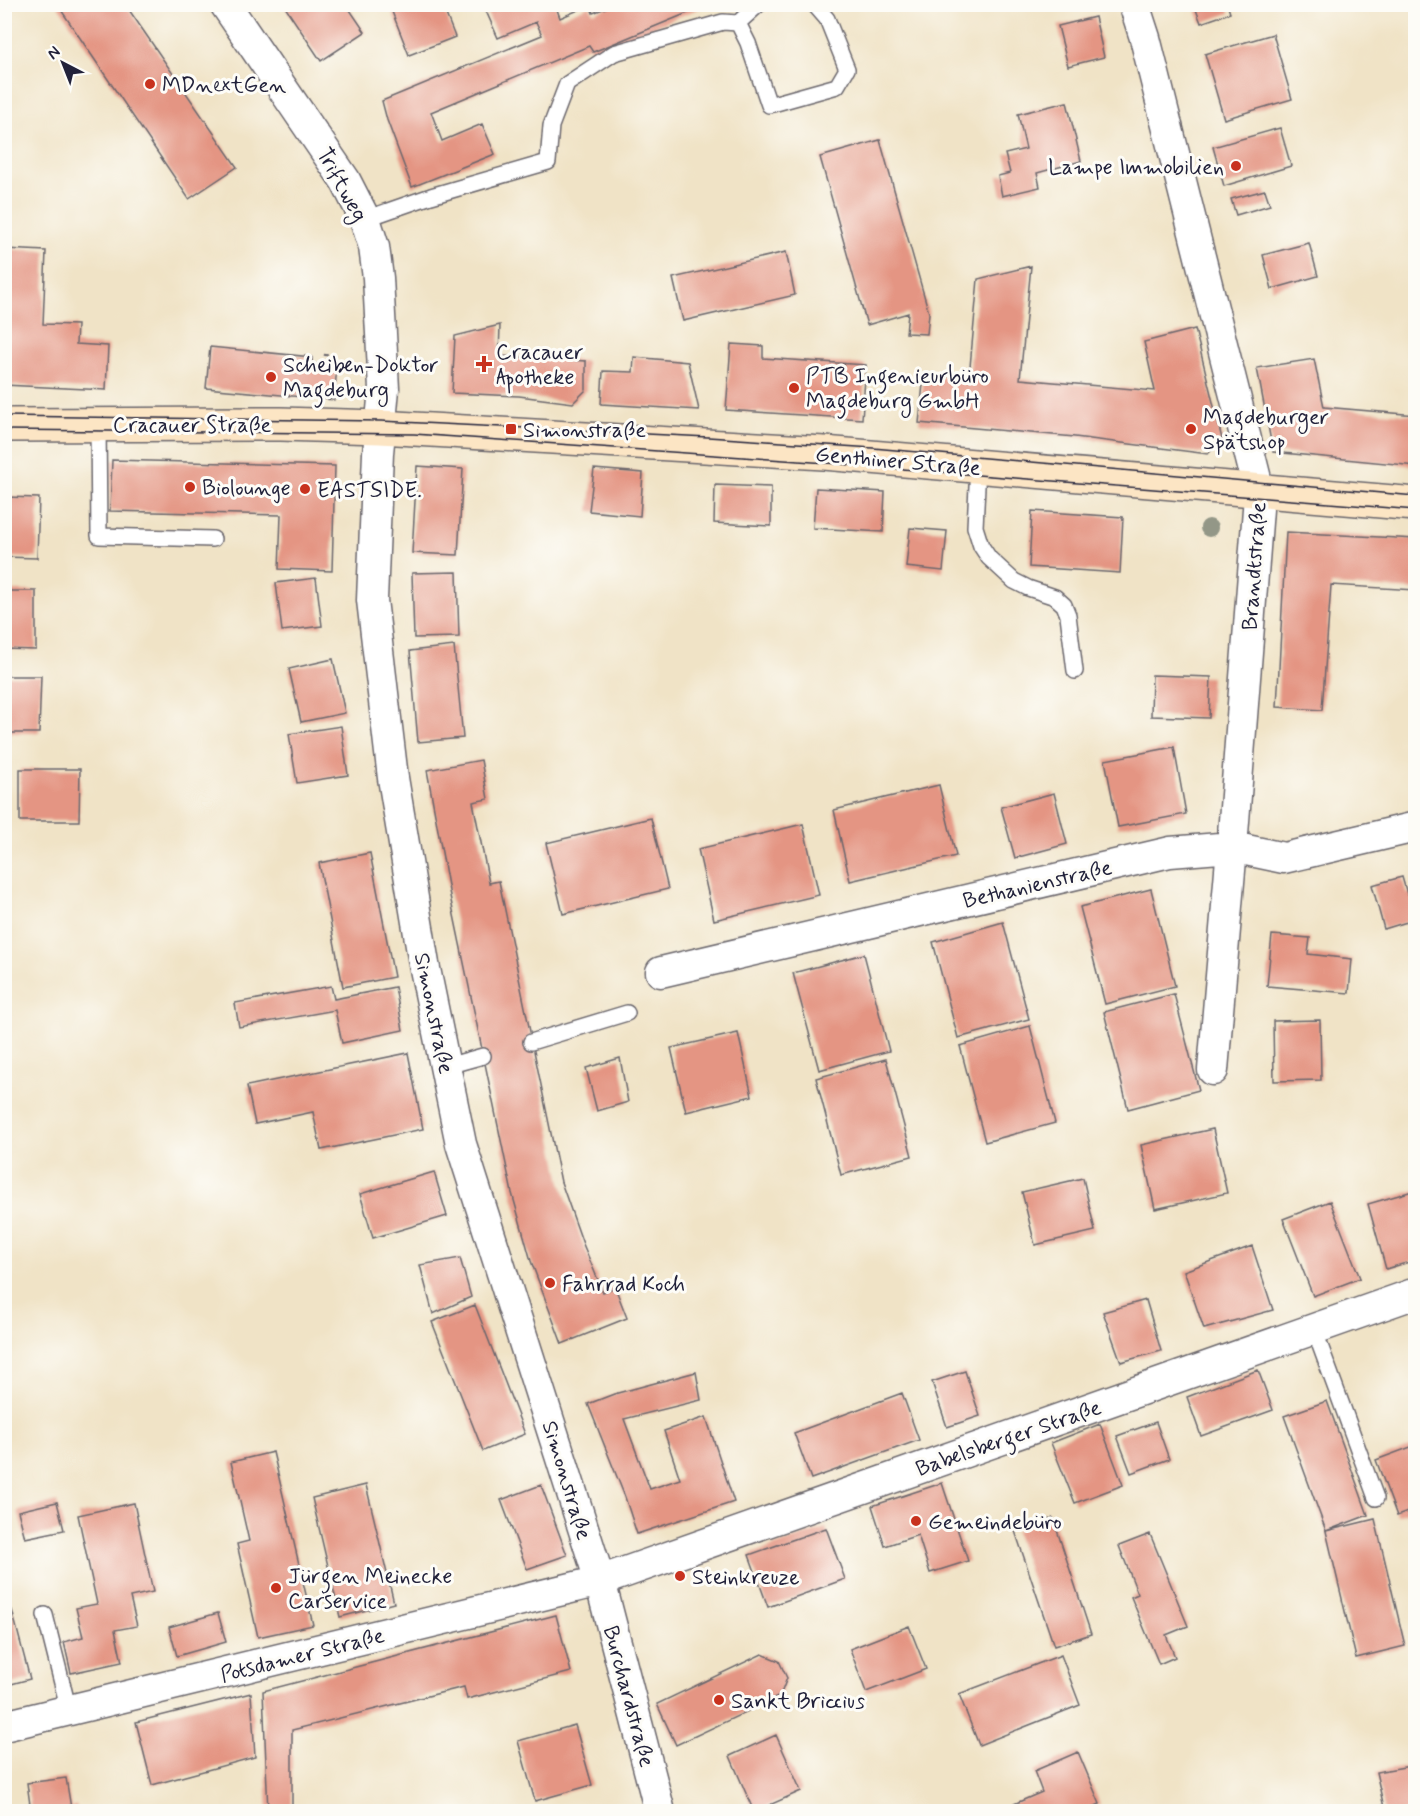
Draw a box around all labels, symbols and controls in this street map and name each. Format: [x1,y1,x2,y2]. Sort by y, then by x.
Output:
north arrow [33,33,93,93]
text: N [43,42,65,64]
place label: MDnextGen [162,72,286,100]
marker: MDnextGen [143,77,157,91]
street label: Triftweg [307,143,373,229]
place label: Lampe Immobilien [1048,154,1224,182]
marker: Lampe Immobilien [1229,159,1243,173]
place label: Cracauer Apotheke [496,339,584,394]
place label: Scheiben-Doktor Magdeburg [283,352,439,408]
marker: Cracauer Apotheke [477,357,491,371]
place label: PTB Ingenieurbüro Magdeburg GmbH [806,363,989,419]
marker: Scheiben-Doktor Magdeburg [264,370,278,384]
marker: PTB Ingenieurbüro Magdeburg GmbH [787,381,801,395]
place label: Magdeburger Spätshop [1203,404,1329,457]
street label: Cracauer Straße [113,412,272,440]
place label: Simonstraße [523,417,646,445]
marker: Simonstraße [504,422,518,436]
marker: Magdeburger Spätshop [1184,422,1198,436]
street label: Genthiner Straße [814,441,982,483]
place label: Biolounge [202,475,291,504]
place label: EASTSIDE. [317,477,422,505]
marker: Biolounge [183,480,197,494]
marker: EASTSIDE. [298,482,312,496]
street label: Brandtstraße [1237,501,1273,631]
street label: Bethanienstraße [960,854,1115,916]
street label: Simonstraße [407,950,460,1077]
place label: Fahrrad Koch [562,1271,685,1299]
marker: Fahrrad Koch [543,1276,557,1290]
street label: Babelsberger Straße [912,1394,1106,1487]
street label: Simonstraße [535,1418,598,1544]
place label: Gemeindebüro [928,1509,1062,1537]
marker: Gemeindebüro [909,1514,923,1528]
place label: Jürgen Meinecke Carservice [288,1563,452,1616]
place label: Steinkreuze [692,1564,800,1592]
marker: Steinkreuze [673,1569,687,1583]
marker: Jürgen Meinecke Carservice [269,1581,283,1595]
street label: Potsdamer Straße [218,1622,388,1690]
street label: Burchardstraße [596,1623,660,1770]
place label: Sankt Briccius [731,1688,865,1716]
marker: Sankt Briccius [712,1693,726,1707]

